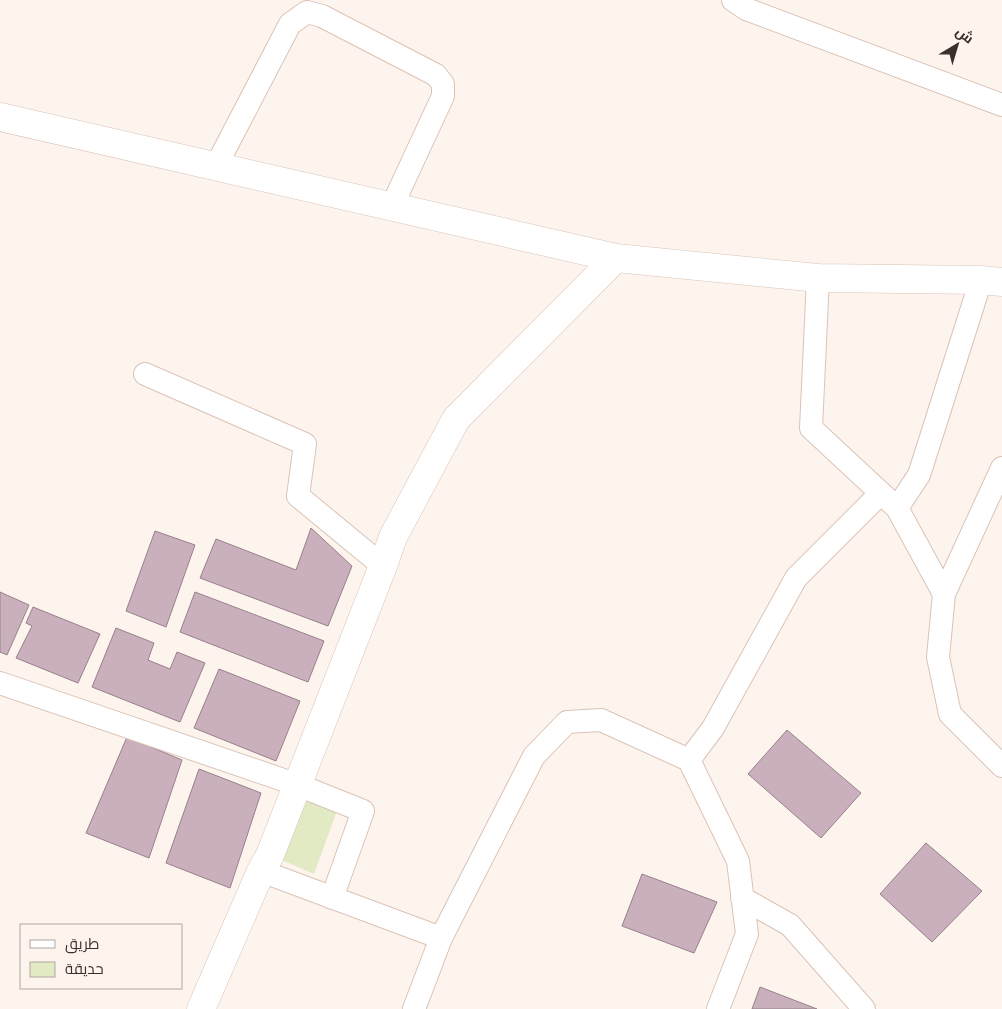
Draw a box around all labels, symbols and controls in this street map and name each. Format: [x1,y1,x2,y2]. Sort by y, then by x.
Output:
north arrow [932,20,982,70]
text: ش [952,22,978,47]
legend [20,924,182,989]
text: طريق [65,934,99,954]
text: حديقة [65,959,104,977]

